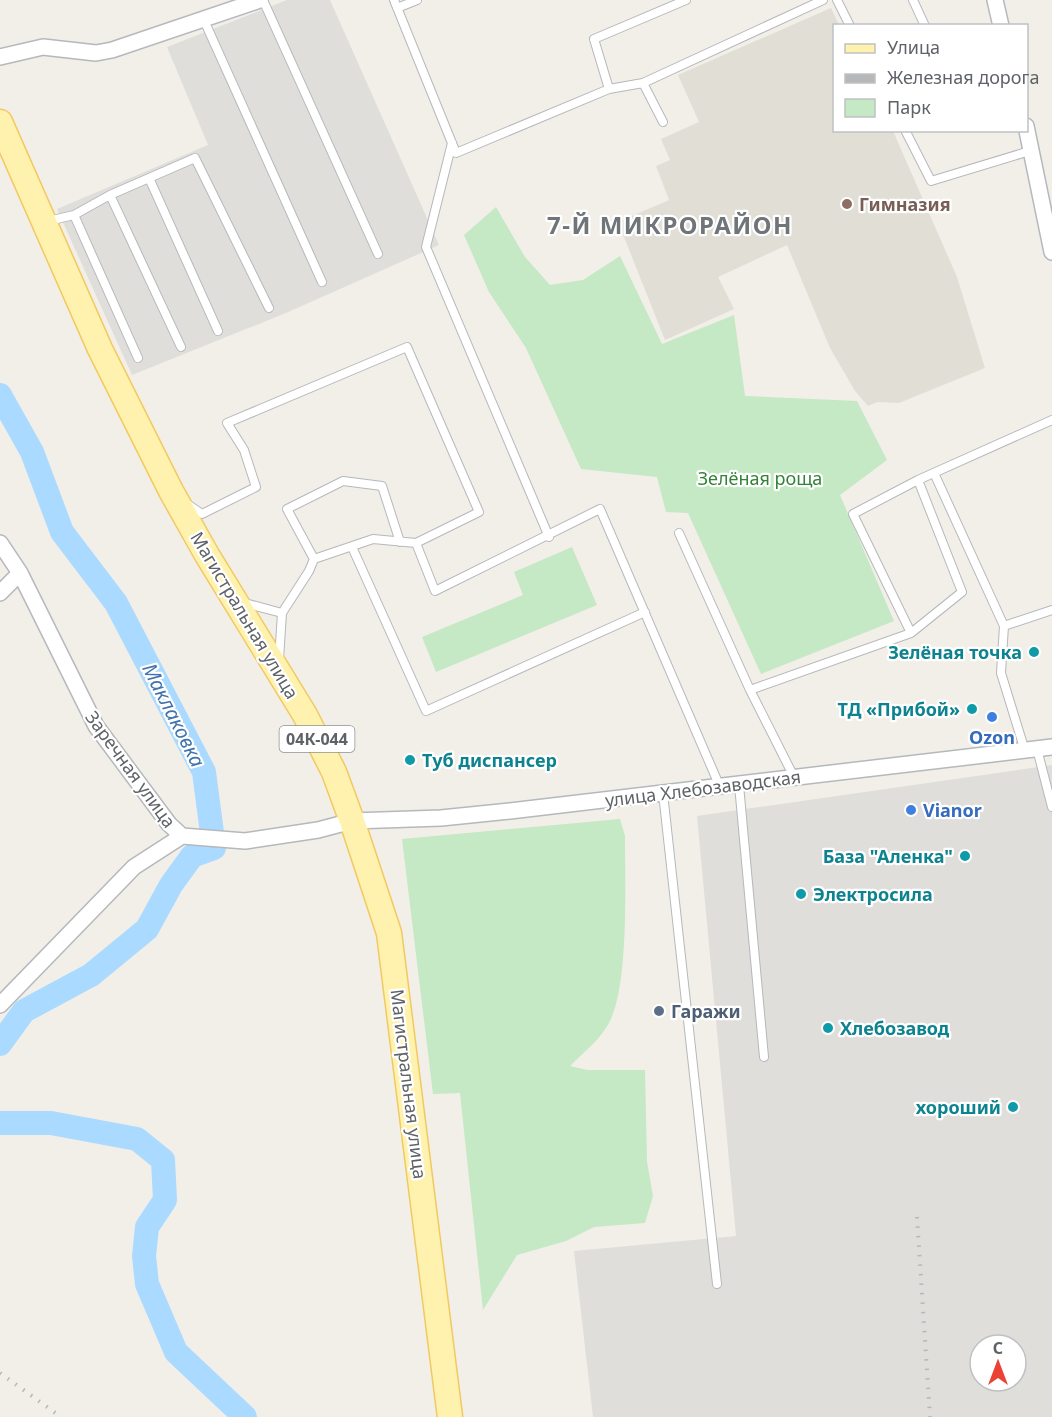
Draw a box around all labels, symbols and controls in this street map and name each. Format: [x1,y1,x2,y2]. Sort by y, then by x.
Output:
legend [833,24,1028,132]
text: Улица [887,35,940,59]
text: Железная дорога [887,65,1039,89]
text: Парк [887,95,931,119]
place label: Гимназия [859,192,951,216]
marker: Гимназия [840,197,854,211]
district label: 7-Й МИКРОРАЙОН [547,208,793,241]
park label: Зелёная роща [698,466,822,490]
street label: Магистральная улица [185,527,305,703]
place label: Зелёная точка [888,640,1022,664]
marker: Зелёная точка [1027,645,1041,659]
water label: Маклаковка [136,659,212,771]
place label: ТД «Прибой» [837,697,960,721]
marker: ТД «Прибой» [965,702,979,716]
street label: Заречная улица [80,706,182,832]
marker: Ozon [985,710,999,724]
place label: Ozon [969,725,1015,749]
road number: 04К-044 [280,726,354,752]
place label: Туб диспансер [422,748,557,772]
marker: Туб диспансер [403,753,417,767]
street label: улица Хлебозаводская [604,764,802,812]
place label: Vianor [923,798,982,822]
marker: Vianor [904,803,918,817]
place label: База "Аленка" [823,844,953,868]
marker: База "Аленка" [958,849,972,863]
place label: Электросила [813,882,933,906]
marker: Электросила [794,887,808,901]
street label: Магистральная улица [385,988,433,1180]
place label: Гаражи [671,999,741,1023]
marker: Гаражи [652,1004,666,1018]
place label: Хлебозавод [840,1016,950,1040]
marker: Хлебозавод [821,1021,835,1035]
place label: хороший [916,1095,1001,1119]
marker: хороший [1006,1100,1020,1114]
north arrow [968,1333,1028,1393]
text: С [993,1337,1003,1359]

